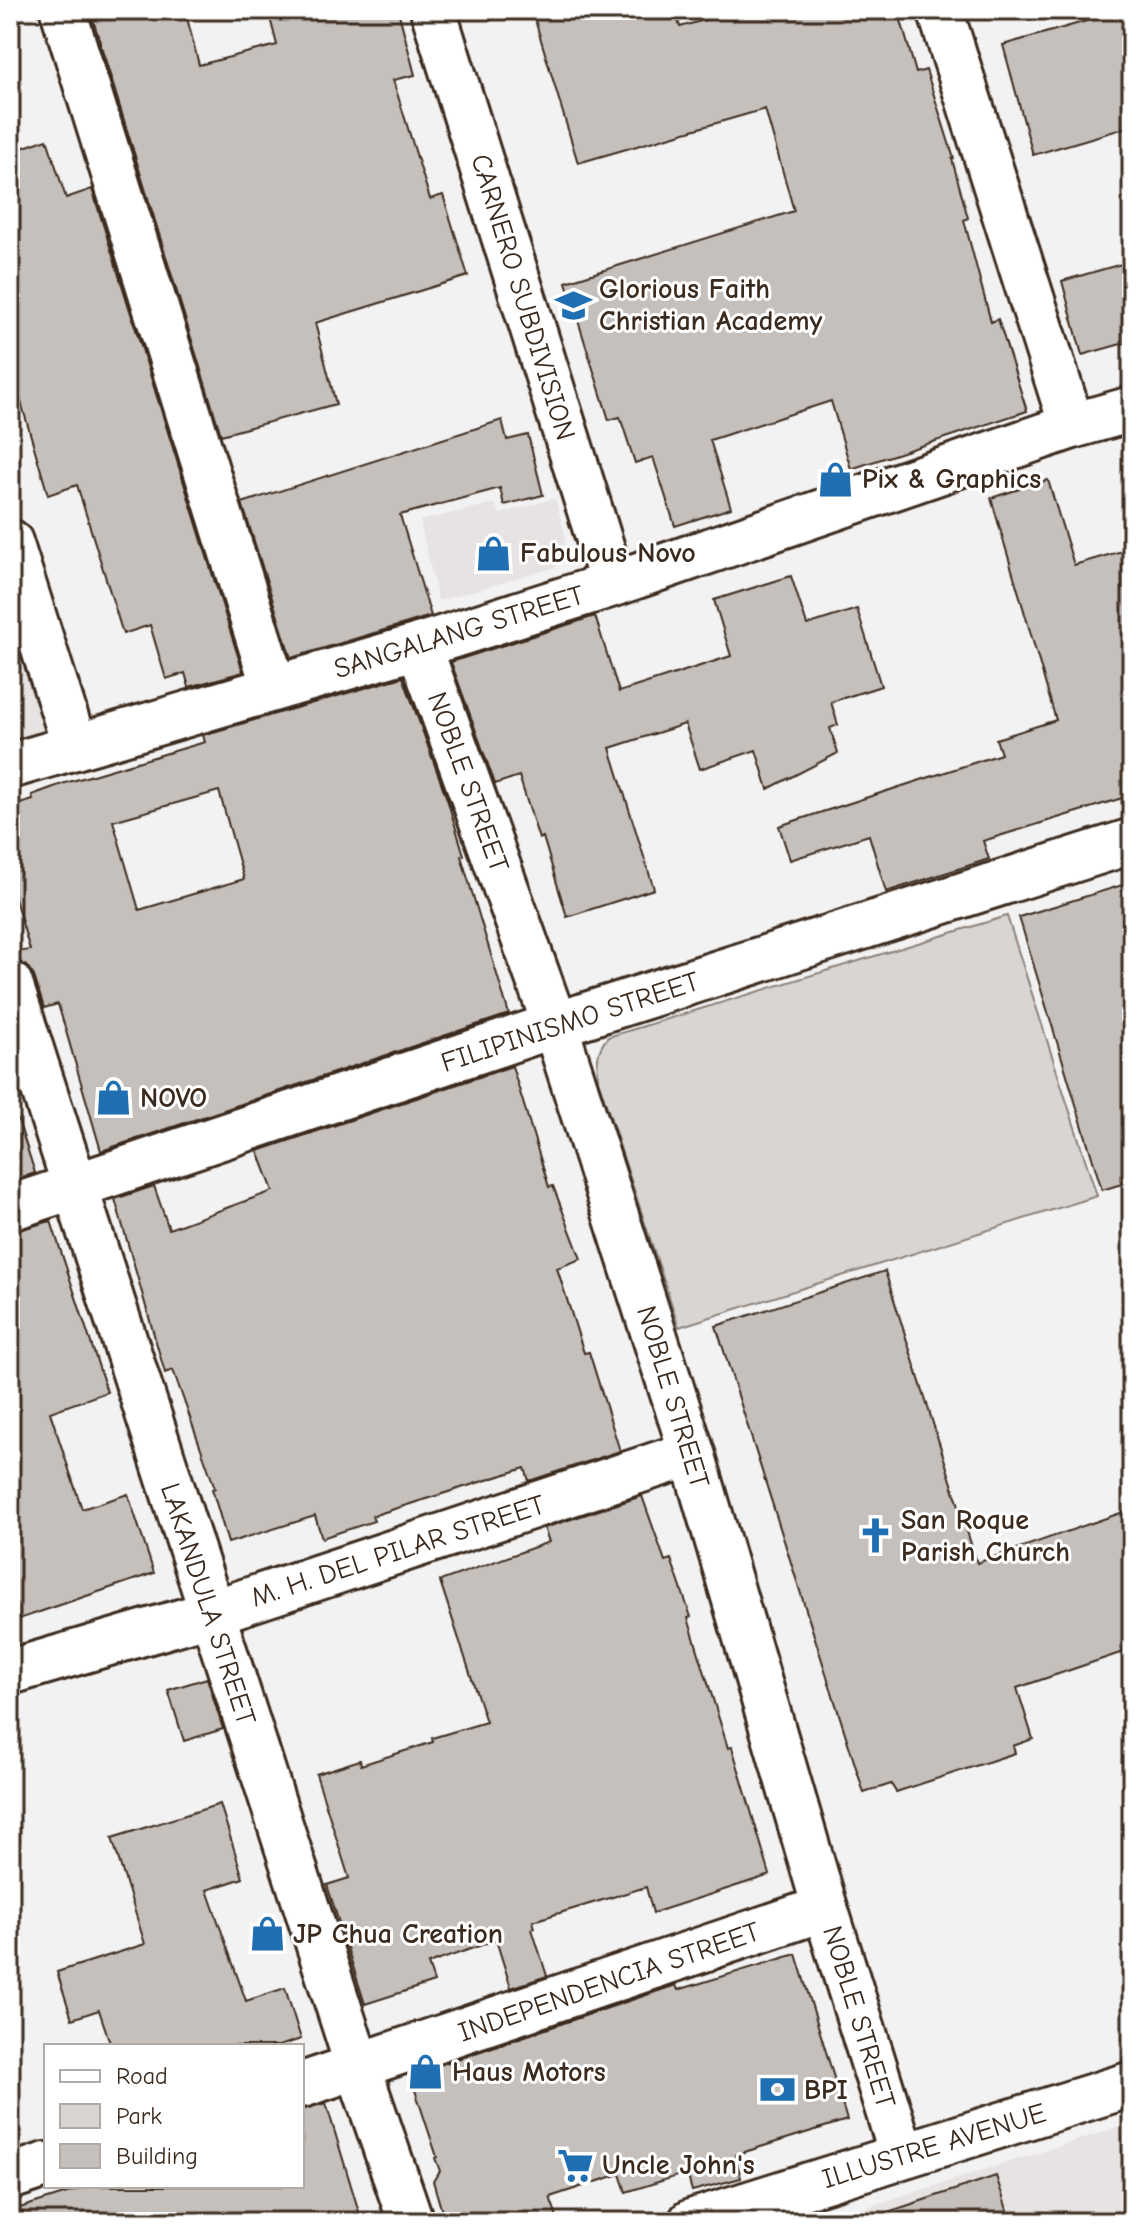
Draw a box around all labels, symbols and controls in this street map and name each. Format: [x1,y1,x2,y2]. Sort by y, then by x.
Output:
street label: CARNERO SUBDIVISION [464,150,582,444]
place label: Glorious Faith Christian Academy [599,273,822,337]
school or university icon: Glorious Faith Christian Academy [554,286,592,324]
shop icon: Pix & Graphics [817,460,855,498]
place label: Pix & Graphics [862,463,1041,495]
shop icon: Fabulous Novo [475,534,513,572]
place label: Fabulous Novo [520,537,696,569]
street label: SANGALANG STREET [330,579,588,685]
street label: NOBLE STREET [421,688,516,877]
street label: FILIPINISMO STREET [437,965,703,1079]
shop icon: NOVO [95,1079,133,1117]
place label: NOVO [140,1082,207,1114]
street label: NOBLE STREET [630,1302,716,1492]
street label: LAKANDULA STREET [154,1479,262,1729]
street label: M. H. DEL PILAR STREET [247,1488,549,1614]
place label: San Roque Parish Church [901,1504,1070,1568]
church icon: San Roque Parish Church [856,1517,894,1555]
shop icon: JP Chua Creation [248,1915,286,1953]
street label: INDEPENDENCIA STREET [454,1915,764,2049]
place label: JP Chua Creation [293,1918,503,1950]
street label: NOBLE STREET [816,1922,902,2112]
legend [44,2044,304,2188]
shop icon: Haus Motors [407,2053,445,2091]
place label: Haus Motors [452,2056,606,2088]
text: Road [116,2062,168,2090]
bank icon: BPI [759,2071,797,2109]
place label: BPI [804,2074,848,2106]
street label: ILLUSTRE AVENUE [818,2097,1050,2195]
text: Park [116,2102,162,2130]
text: Building [116,2142,198,2170]
supermarket icon: Uncle John's [557,2146,595,2184]
place label: Uncle John's [602,2149,755,2181]

